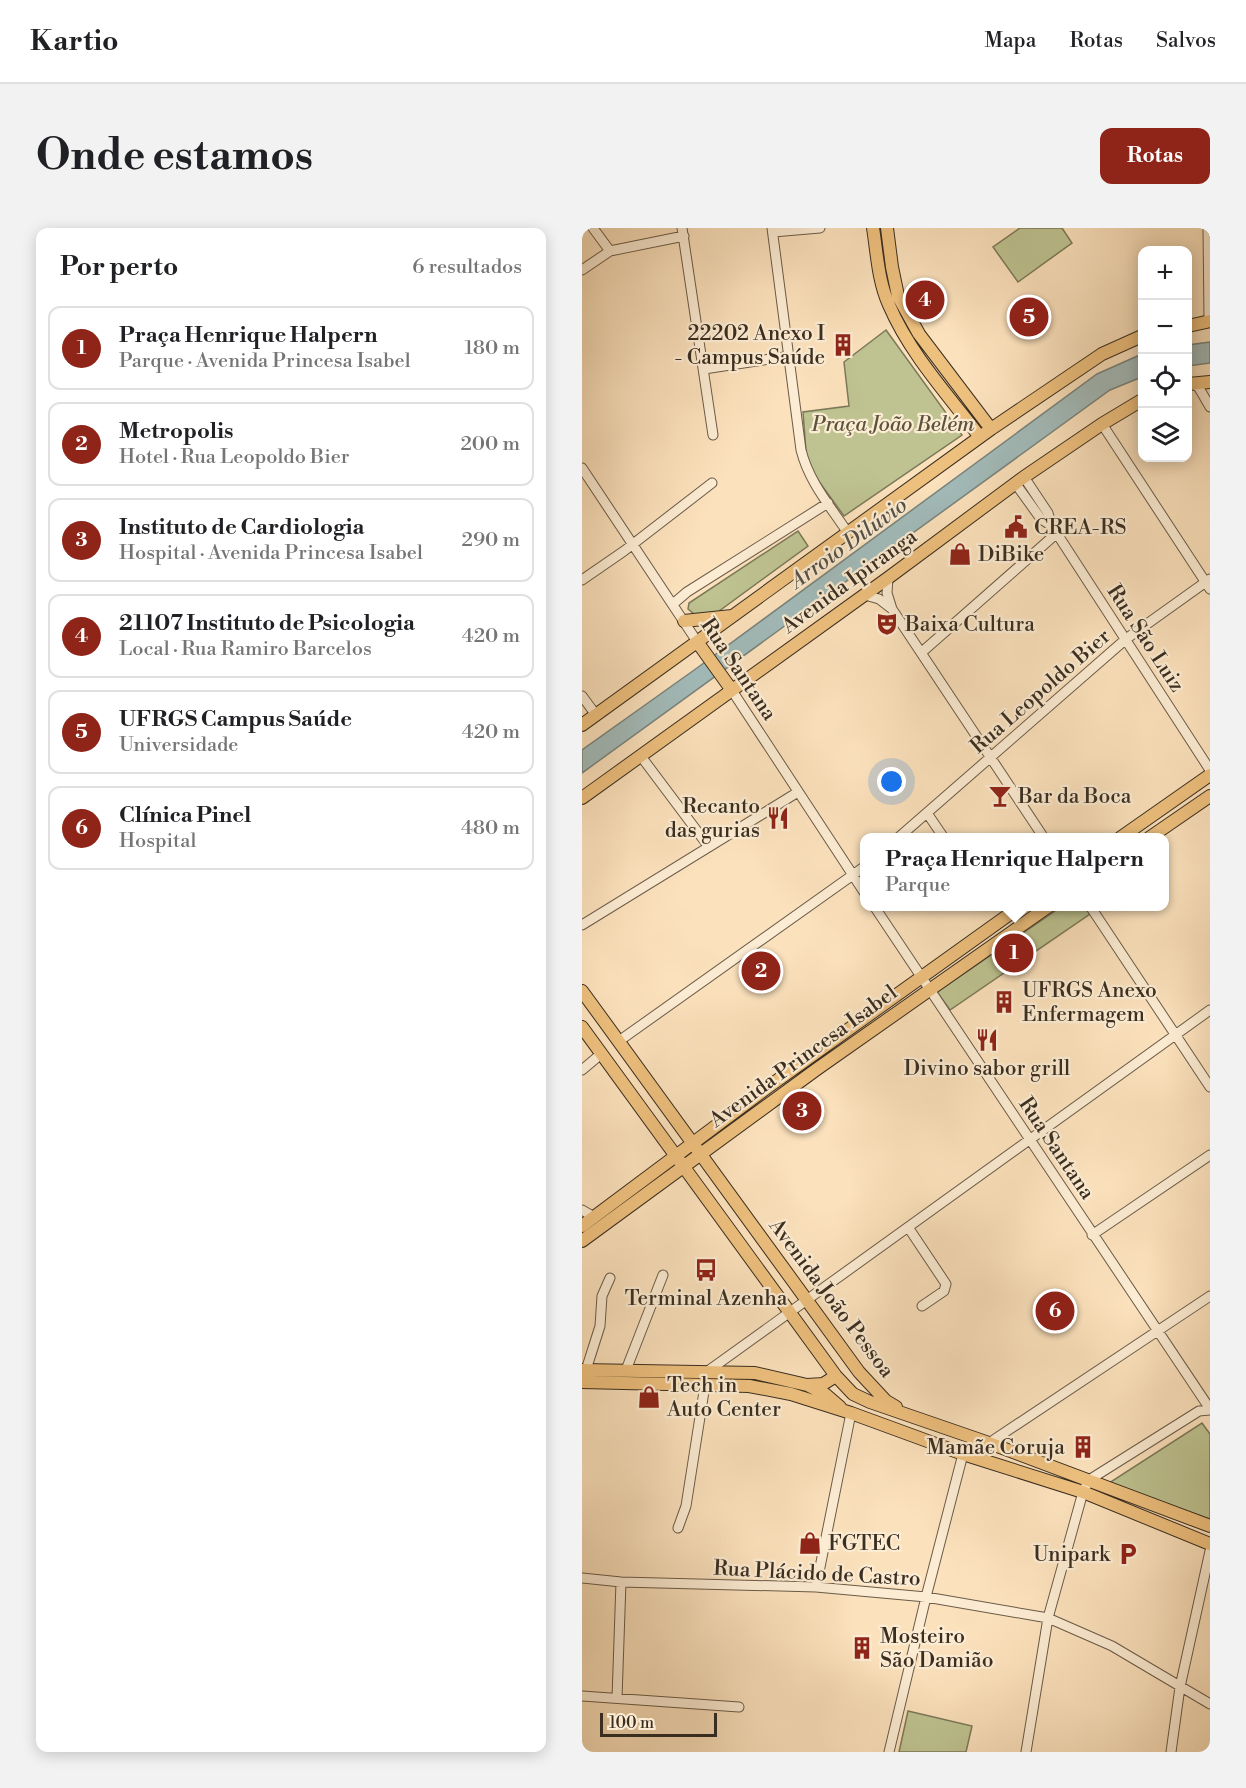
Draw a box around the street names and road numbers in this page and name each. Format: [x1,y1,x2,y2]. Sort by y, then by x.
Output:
street label: Avenida Ipiranga [776,524,923,640]
street label: Rua São Luiz [1101,580,1190,697]
street label: Rua Santana [694,613,782,726]
street label: Rua Leopoldo Bier [965,624,1116,760]
street label: Avenida Princesa Isabel [704,980,903,1134]
street label: Rua Santana [1012,1092,1100,1205]
street label: Avenida João Pessoa [762,1213,900,1384]
street label: Rua Plácido de Castro [713,1556,921,1592]

